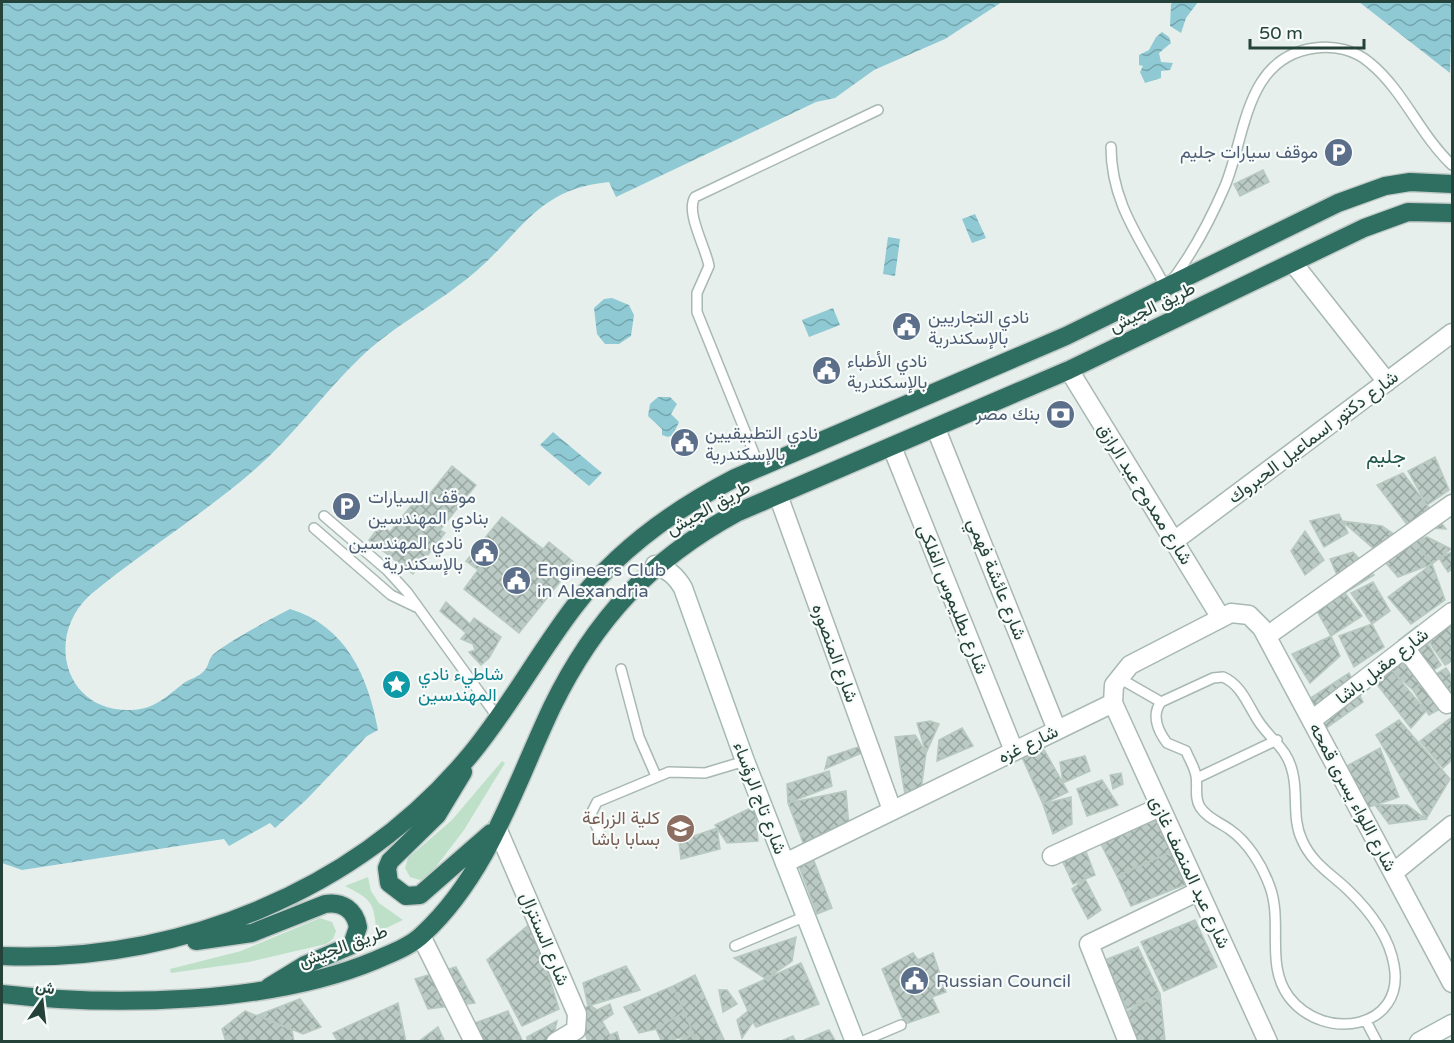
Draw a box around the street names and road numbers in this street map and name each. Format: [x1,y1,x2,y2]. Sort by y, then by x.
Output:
street label: طريق الجيش [1105,277,1199,337]
street label: شارع دكتور اسماعيل الحبروك [1223,366,1403,509]
street label: شارع ممدوح عبد الرازق [1092,419,1197,569]
street label: طريق الجيش [662,476,754,540]
street label: شارع عائشة فهمي [959,515,1031,645]
street label: شارع بطليموس الفلكى [912,521,993,678]
street label: شارع المنصوره [806,601,863,706]
street label: شارع مقبل باشا [1331,623,1433,710]
street label: شارع اللواء يسرى قمحه [1304,719,1402,876]
street label: شارع غزه [994,720,1062,769]
street label: شارع تاج الرؤساء [728,739,792,858]
street label: شارع عبد المنصف غازى [1144,792,1235,952]
street label: شارع السنترال [515,889,575,989]
street label: طريق الجيش [295,920,391,972]

